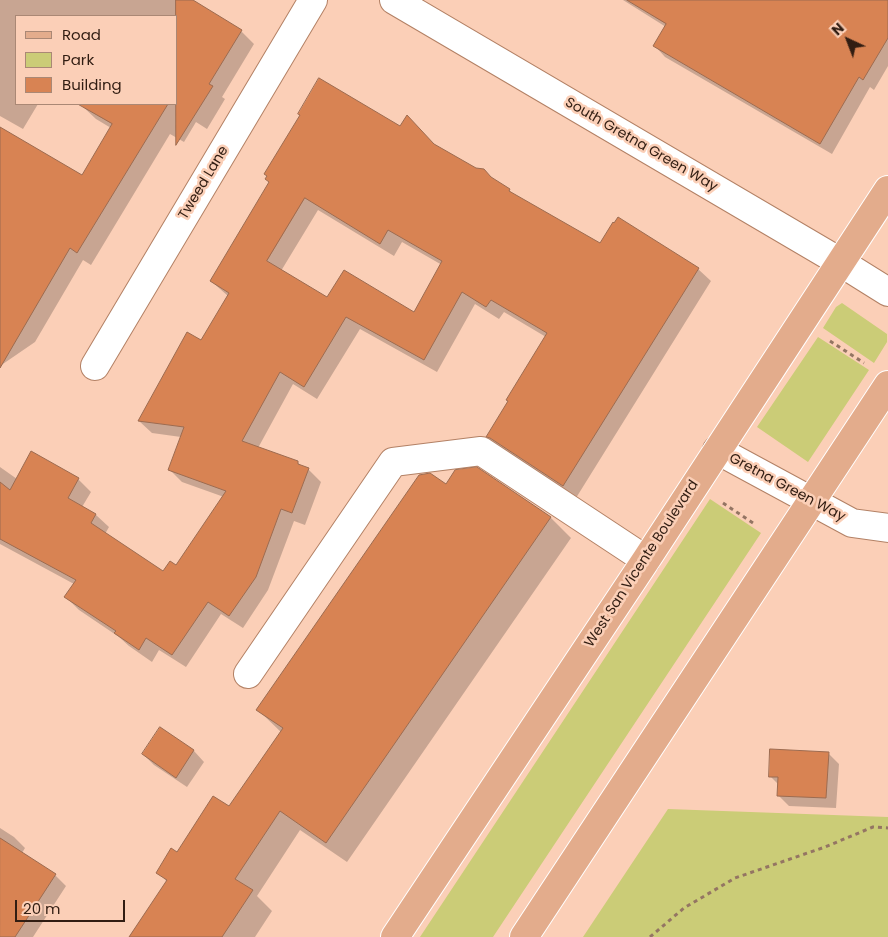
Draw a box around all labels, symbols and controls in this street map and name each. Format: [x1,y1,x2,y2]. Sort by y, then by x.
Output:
legend [15,15,178,105]
north arrow [823,15,873,65]
text: N [827,18,848,40]
text: Road [62,24,101,45]
text: Park [62,49,94,70]
text: Building [62,74,122,95]
street label: South Gretna Green Way [562,94,720,196]
street label: Tweed Lane [175,143,233,223]
street label: Gretna Green Way [726,450,848,526]
street label: West San Vicente Boulevard [582,477,702,651]
scale bar [18,890,128,922]
text: 20 m [23,898,61,919]

